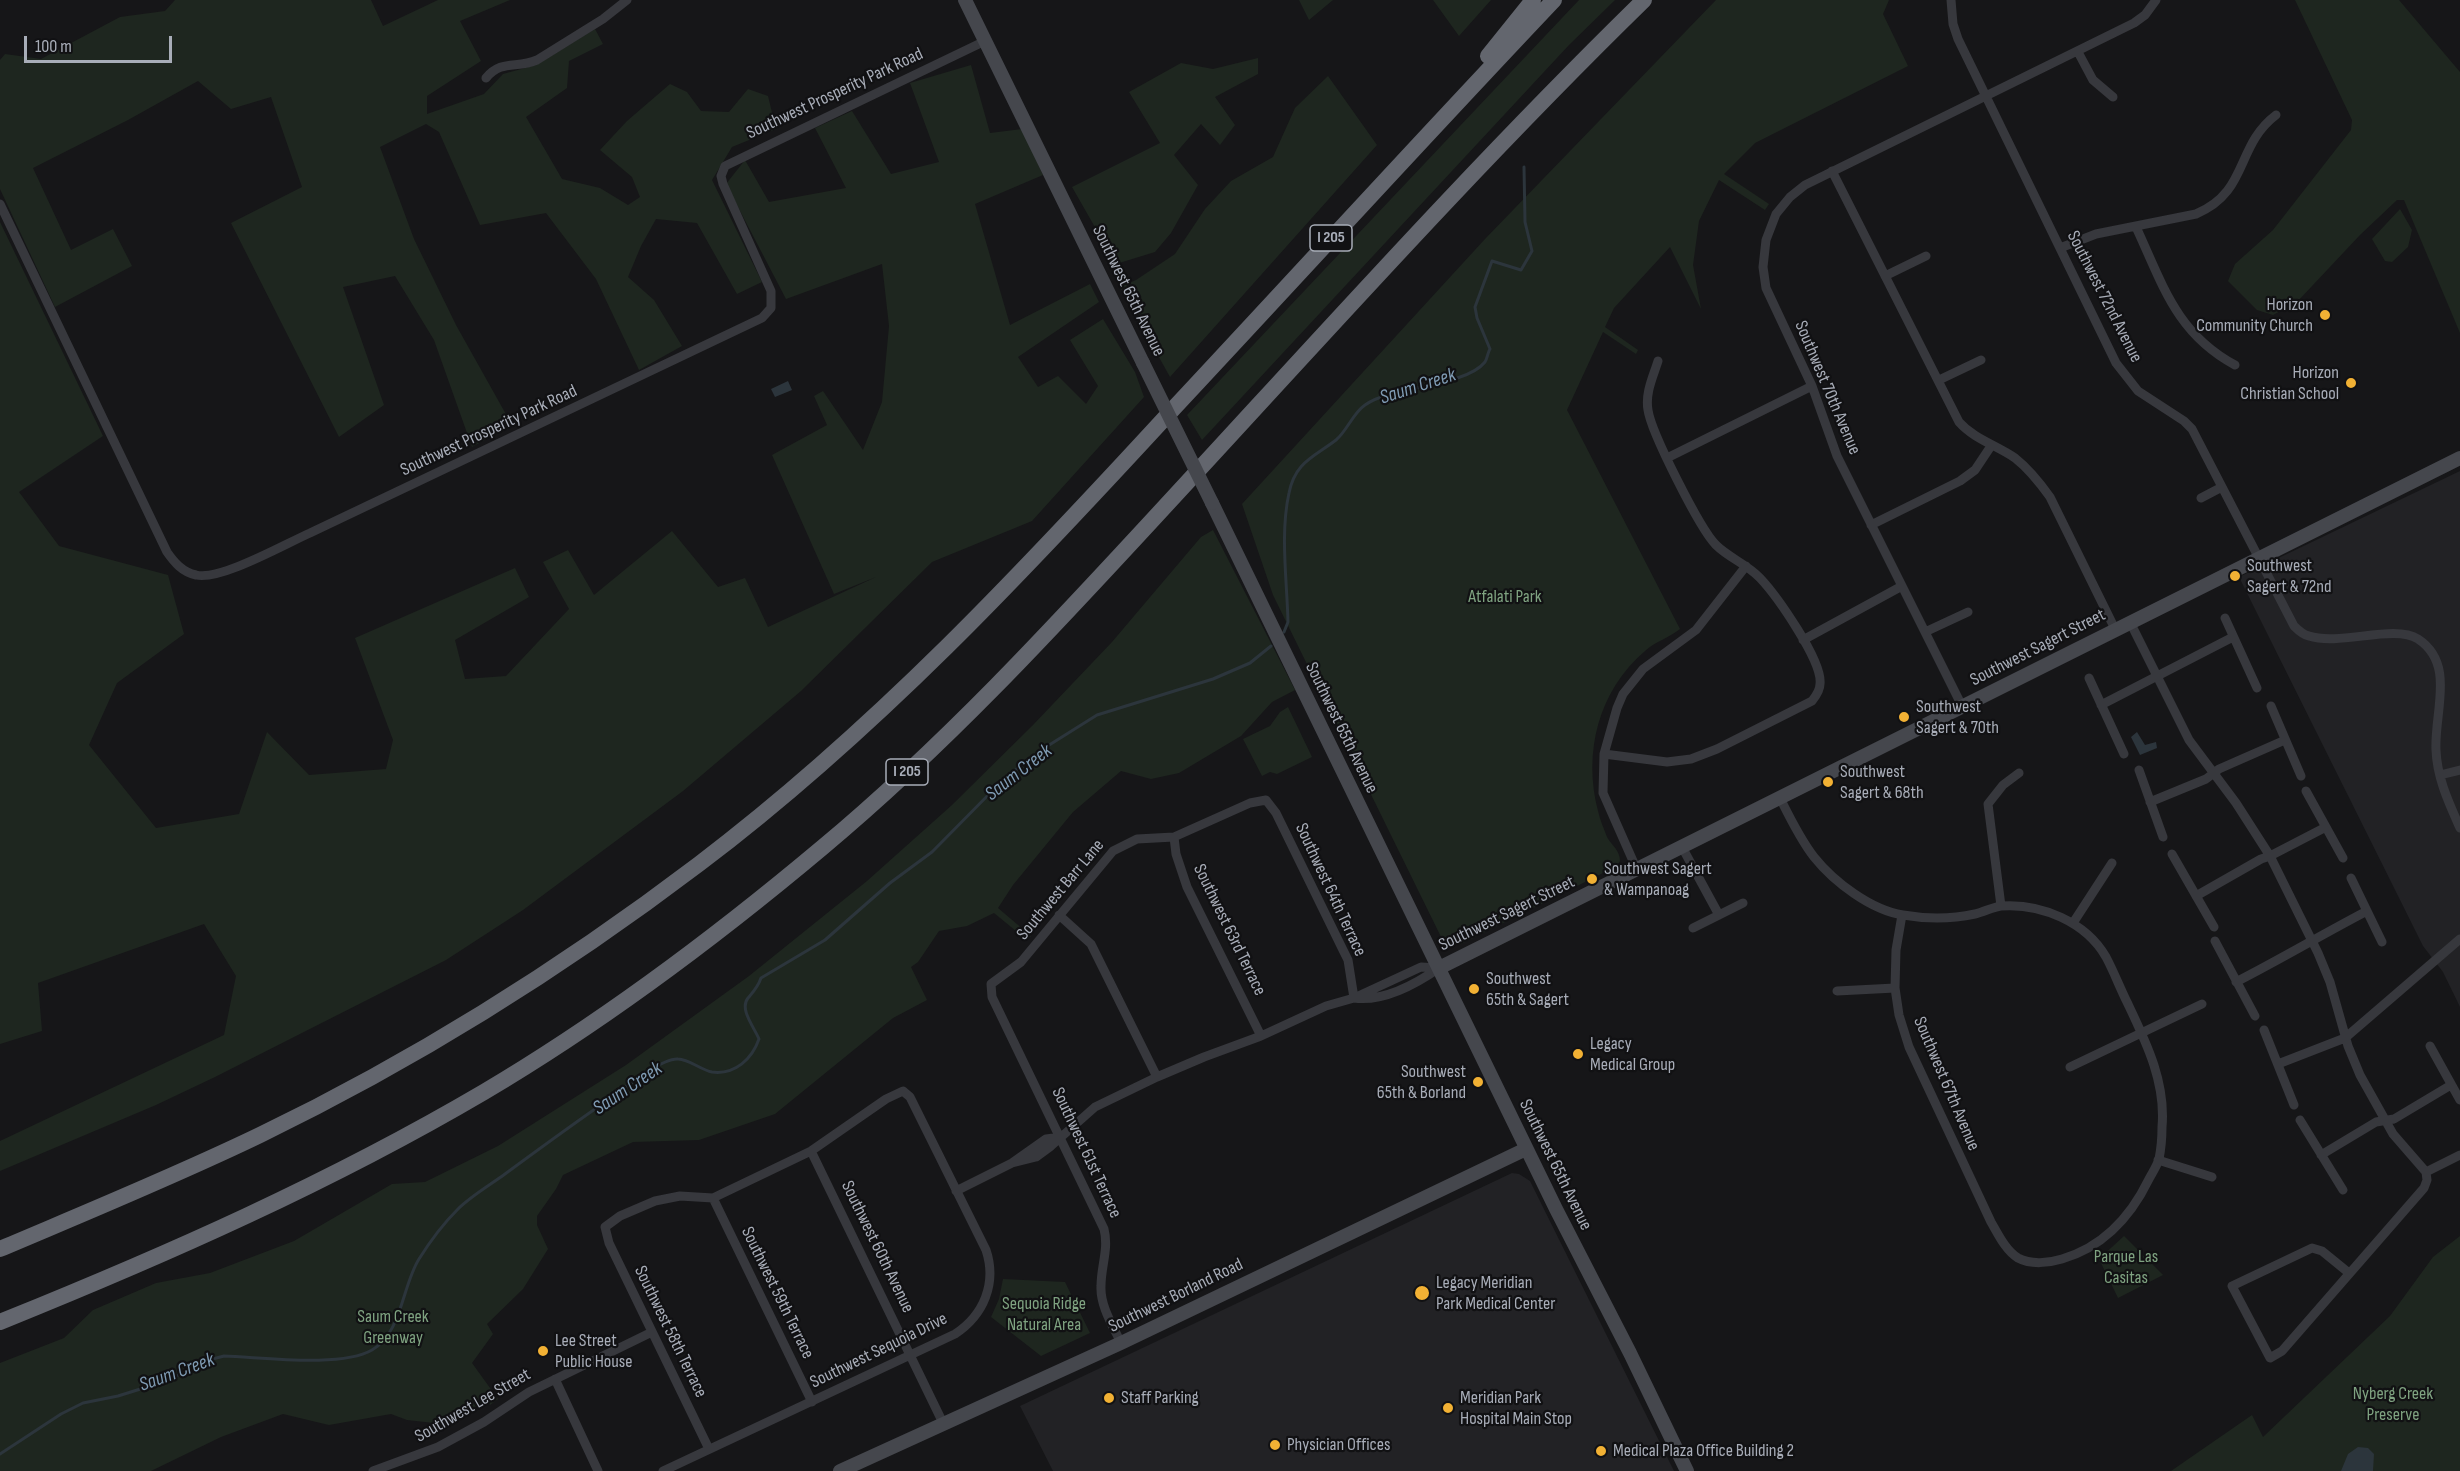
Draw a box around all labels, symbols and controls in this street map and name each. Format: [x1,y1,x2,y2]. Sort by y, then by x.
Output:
scale bar [27,24,176,62]
text: 100 m [35,36,72,57]
street label: Southwest Prosperity Park Road [743,44,927,144]
street label: Southwest 65th Avenue [1087,222,1169,360]
road number: I 205 [1310,225,1352,251]
street label: Southwest 72nd Avenue [2062,228,2146,366]
place label: Horizon Community Church [2196,294,2313,336]
marker: Horizon Community Church [2318,308,2332,322]
street label: Southwest 70th Avenue [1789,318,1865,458]
place label: Horizon Christian School [2240,362,2339,404]
water label: Saum Creek [1377,364,1459,410]
marker: Horizon Christian School [2344,376,2358,390]
street label: Southwest Prosperity Park Road [397,381,581,481]
place label: Southwest Sagert & 72nd [2247,555,2331,598]
marker: Southwest Sagert & 72nd [2228,569,2242,583]
park label: Atfalati Park [1468,586,1542,608]
street label: Southwest Sagert Street [1967,605,2109,691]
street label: Southwest 65th Avenue [1300,659,1382,797]
place label: Southwest Sagert & 70th [1916,696,1999,738]
marker: Southwest Sagert & 70th [1897,710,1911,724]
water label: Saum Creek [981,739,1057,807]
road number: I 205 [886,759,928,785]
place label: Southwest Sagert & 68th [1840,761,1924,804]
marker: Southwest Sagert & 68th [1821,775,1835,789]
street label: Southwest 64th Terrace [1290,820,1370,960]
street label: Southwest Barr Lane [1013,835,1109,945]
place label: Southwest Sagert & Wampanoag [1604,858,1712,900]
street label: Southwest 63rd Terrace [1188,861,1270,999]
street label: Southwest Sagert Street [1435,872,1579,956]
marker: Southwest Sagert & Wampanoag [1585,872,1599,886]
place label: Southwest 65th & Sagert [1486,968,1569,1010]
marker: Southwest 65th & Sagert [1467,982,1481,996]
street label: Southwest 67th Avenue [1908,1014,1984,1154]
place label: Legacy Medical Group [1590,1033,1675,1076]
marker: Legacy Medical Group [1571,1047,1585,1061]
water label: Saum Creek [589,1057,667,1121]
place label: Southwest 65th & Borland [1377,1061,1466,1104]
marker: Southwest 65th & Borland [1471,1075,1485,1089]
street label: Southwest 61st Terrace [1046,1084,1126,1222]
street label: Southwest 65th Avenue [1514,1096,1596,1234]
street label: Southwest 60th Avenue [836,1178,918,1316]
street label: Southwest 59th Terrace [736,1224,818,1362]
park label: Parque Las Casitas [2094,1246,2158,1288]
street label: Southwest Borland Road [1105,1254,1247,1338]
street label: Southwest 58th Terrace [629,1263,711,1401]
place label: Legacy Meridian Park Medical Center [1436,1272,1555,1314]
marker: Legacy Meridian Park Medical Center [1413,1284,1431,1302]
park label: Sequoia Ridge Natural Area [1002,1293,1086,1336]
park label: Saum Creek Greenway [357,1306,429,1348]
street label: Southwest Sequoia Drive [807,1308,951,1394]
place label: Lee Street Public House [555,1330,633,1372]
marker: Lee Street Public House [536,1344,550,1358]
water label: Saum Creek [136,1348,218,1398]
street label: Southwest Lee Street [411,1364,535,1448]
park label: Nyberg Creek Preserve [2353,1383,2433,1426]
place label: Staff Parking [1121,1387,1199,1409]
place label: Meridian Park Hospital Main Stop [1460,1387,1572,1430]
marker: Staff Parking [1102,1391,1116,1405]
marker: Meridian Park Hospital Main Stop [1441,1401,1455,1415]
place label: Physician Offices [1287,1434,1390,1456]
marker: Physician Offices [1268,1438,1282,1452]
place label: Medical Plaza Office Building 2 [1613,1440,1794,1462]
marker: Medical Plaza Office Building 2 [1594,1444,1608,1458]

